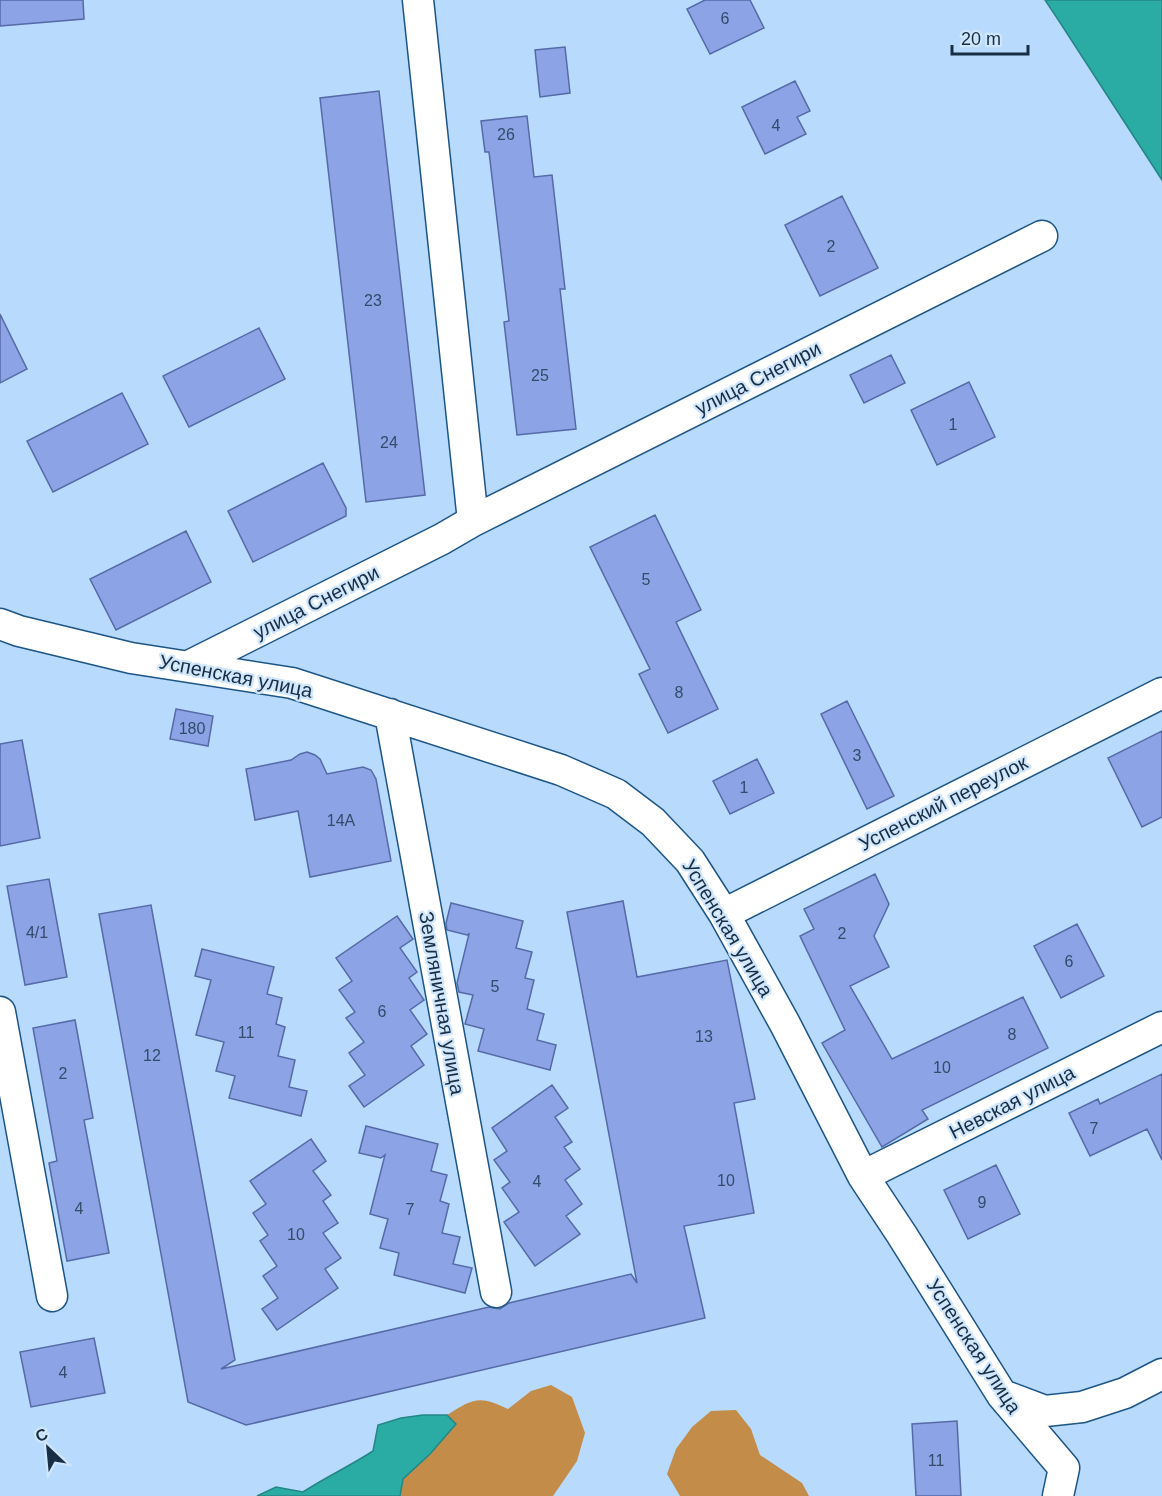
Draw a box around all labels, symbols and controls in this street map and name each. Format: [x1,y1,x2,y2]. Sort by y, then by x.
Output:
house number: 6 [721,10,730,27]
scale bar [952,18,1028,56]
text: 20 m [961,29,1001,49]
house number: 4 [772,117,781,134]
house number: 26 [497,126,515,143]
house number: 2 [827,238,836,255]
house number: 23 [364,292,382,309]
street label: улица Снегири [692,337,824,419]
house number: 25 [531,367,549,384]
house number: 1 [949,416,958,433]
house number: 24 [380,434,398,451]
street label: улица Снегири [250,561,382,643]
house number: 5 [642,571,651,588]
street label: Успенская улица [157,650,316,702]
house number: 8 [675,684,684,701]
house number: 180 [179,720,205,737]
house number: 3 [853,747,862,764]
street label: Успенский переулок [855,751,1031,855]
house number: 1 [740,779,749,796]
house number: 14А [327,812,356,829]
street label: Успенская улица [678,855,778,1001]
street label: Земляничная улица [415,910,469,1097]
house number: 4/1 [26,924,48,941]
house number: 2 [838,925,847,942]
house number: 6 [1065,953,1074,970]
house number: 5 [491,978,500,995]
house number: 6 [378,1003,387,1020]
house number: 11 [238,1024,254,1041]
house number: 8 [1008,1026,1017,1043]
house number: 13 [695,1028,713,1045]
house number: 12 [143,1047,161,1064]
house number: 10 [933,1059,951,1076]
street label: Невская улица [946,1061,1079,1143]
house number: 2 [59,1065,68,1082]
house number: 7 [1090,1120,1099,1137]
house number: 10 [717,1172,735,1189]
house number: 4 [533,1173,542,1190]
house number: 9 [978,1194,987,1211]
house number: 4 [75,1200,84,1217]
house number: 7 [406,1201,415,1218]
house number: 10 [287,1226,305,1243]
street label: Успенская улица [922,1275,1026,1418]
house number: 4 [59,1364,68,1381]
north arrow [18,1418,78,1478]
text: С [33,1425,51,1445]
house number: 11 [928,1452,944,1469]

